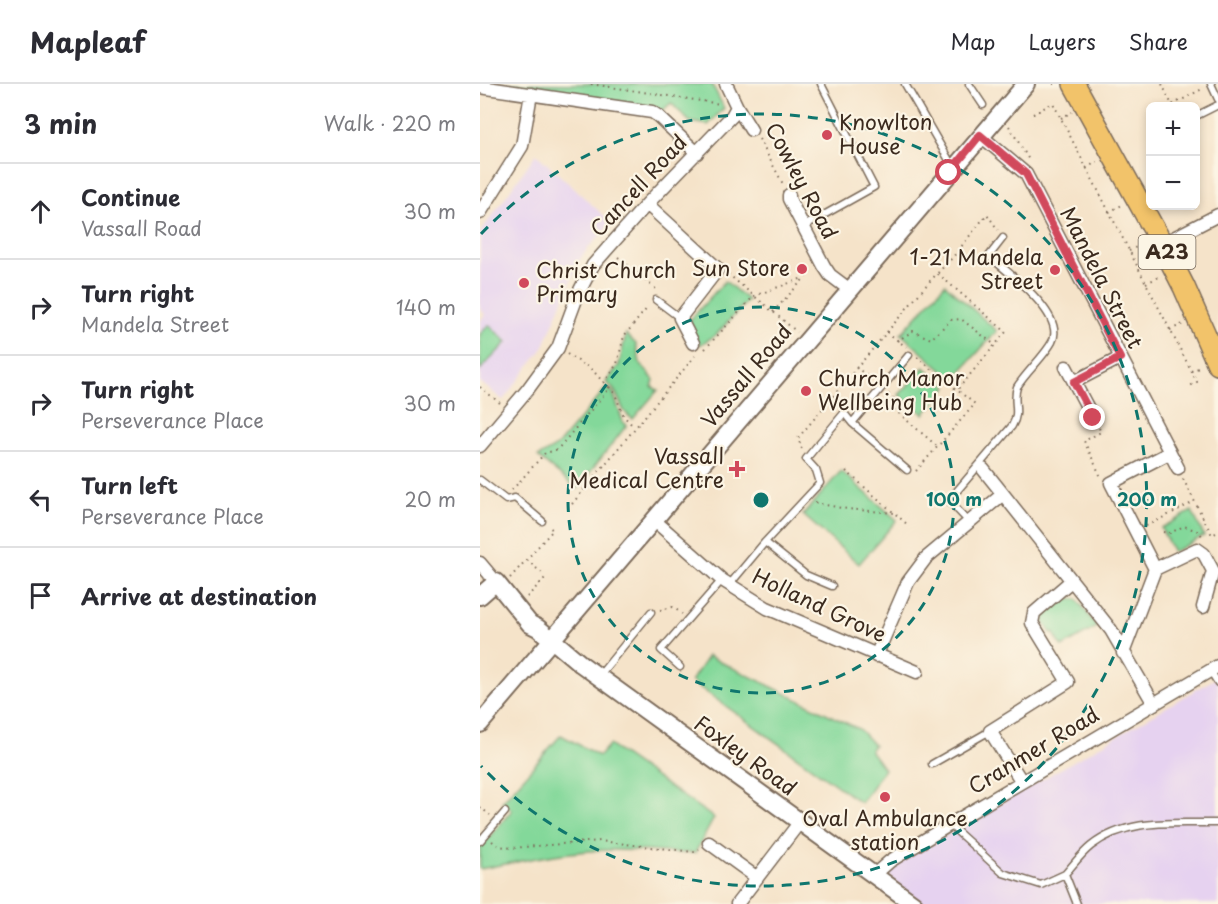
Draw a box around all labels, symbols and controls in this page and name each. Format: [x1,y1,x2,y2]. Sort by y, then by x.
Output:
text: Mapleaf [30,20,146,63]
text: Map [951,25,995,57]
text: Layers [1028,25,1096,57]
text: Share [1129,25,1188,57]
map controls [1146,102,1200,210]
button: + [1146,102,1200,156]
text: 3 min [24,104,97,143]
place label: Knowlton House [839,105,932,161]
text: Walk · 220 m [324,108,456,138]
street label: Cowley Road [759,116,847,244]
street label: Cancell Road [582,126,694,243]
marker: Knowlton House [820,128,834,142]
button: − [1146,156,1200,210]
route start [935,159,961,185]
text: Continue [81,180,180,213]
icon: ahead [24,195,57,228]
text: 30 m [403,196,456,226]
street label: Mandela Street [1053,201,1152,354]
text: Vassall Road [81,213,202,243]
road number: A23 [1138,235,1196,269]
place label: 1-21 Mandela Street [910,240,1043,296]
place label: Sun Store [692,251,790,283]
place label: Christ Church Primary [536,253,676,309]
marker: Sun Store [795,262,809,276]
marker: 1-21 Mandela Street [1048,263,1062,277]
text: Turn right [81,276,194,309]
marker: Christ Church Primary [517,276,531,290]
icon: right [24,291,57,324]
text: 140 m [396,292,456,322]
text: Mandela Street [81,309,229,339]
street label: Vassall Road [692,316,799,434]
place label: Church Manor Wellbeing Hub [818,361,964,417]
text: Turn right [81,372,194,405]
marker: Church Manor Wellbeing Hub [799,384,813,398]
icon: right [24,387,57,420]
text: 30 m [403,388,456,418]
route end [1079,404,1105,430]
text: Perseverance Place [81,405,264,435]
place label: Vassall Medical Centre [569,439,724,495]
marker: Vassall Medical Centre [728,460,746,478]
text: Turn left [81,468,178,501]
icon: left [24,483,57,516]
text: 20 m [404,484,456,514]
text: 100 m [926,485,982,512]
text: 200 m [1117,485,1177,512]
centre of rings [751,490,771,510]
text: Perseverance Place [81,501,264,531]
street label: Holland Grove [748,559,892,649]
icon: arrive [24,579,57,612]
text: Arrive at destination [81,579,317,612]
street label: Cranmer Road [961,698,1104,801]
street label: Foxley Road [688,706,804,803]
marker: Oval Ambulance station [878,790,892,804]
place label: Oval Ambulance station [802,801,968,857]

